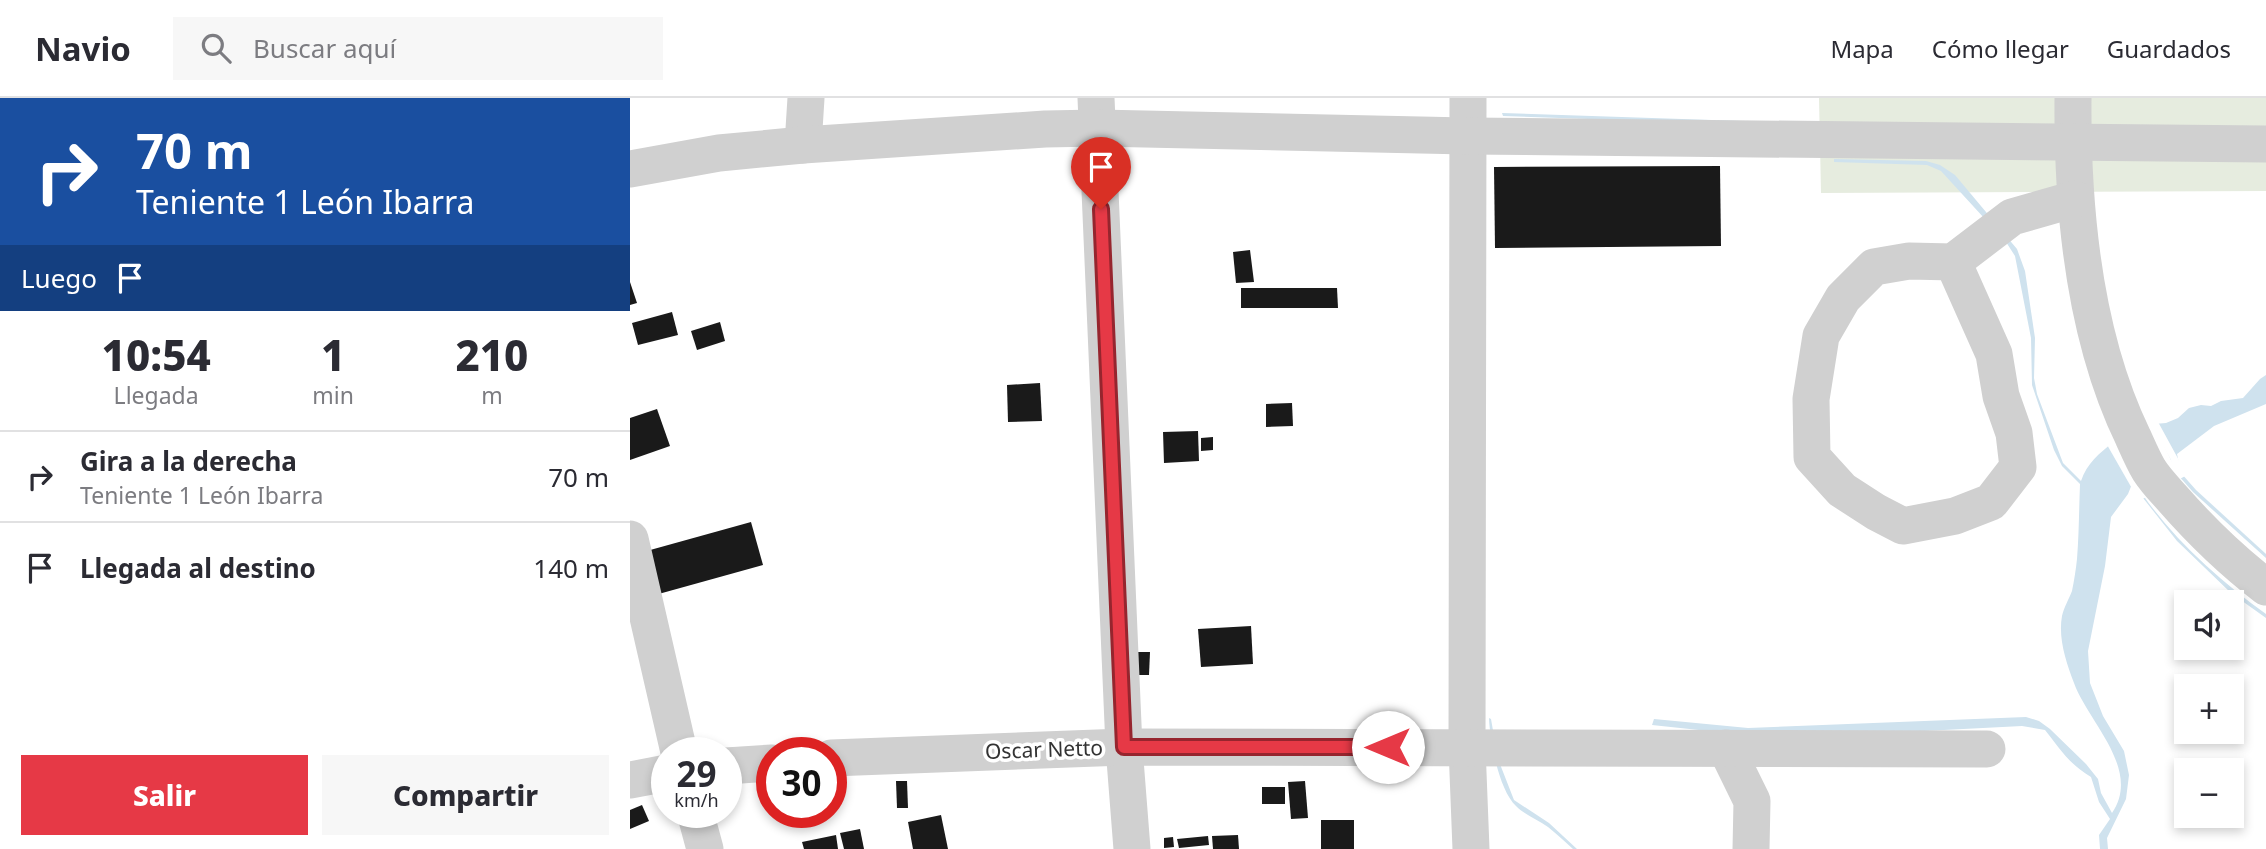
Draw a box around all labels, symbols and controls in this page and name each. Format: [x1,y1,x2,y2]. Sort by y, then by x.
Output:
search box [173,17,663,80]
text: Navio [35,26,131,71]
icon: search [197,29,235,67]
text: Buscar aquí [253,30,396,66]
text: Mapa [1830,32,1894,65]
text: Cómo llegar [1932,32,2069,65]
text: Guardados [2107,32,2231,65]
text: 70 m [136,117,253,183]
icon: right [21,126,112,217]
pin [1071,137,1131,209]
icon: arrive [1082,148,1120,186]
text: Teniente 1 León Ibarra [136,180,475,223]
icon: arrive [111,259,149,297]
text: Luego [21,260,97,296]
text: 10:54 [102,326,211,383]
text: 1 [321,326,345,383]
text: 210 [456,326,528,383]
text: Llegada [114,379,199,411]
text: min [312,379,354,411]
text: m [481,379,503,411]
text: Gira a la derecha [80,443,297,479]
icon: right [21,458,59,496]
text: 70 m [548,459,609,495]
text: Teniente 1 León Ibarra [80,479,323,511]
icon: arrive [21,549,59,587]
text: Llegada al destino [80,550,316,586]
text: 140 m [533,550,609,586]
map controls [2174,590,2244,828]
button: sound [2174,590,2244,660]
button: + [2174,674,2244,744]
position arrow [1351,710,1425,784]
street label: Oscar Netto [984,733,1103,765]
speed limit sign: 30 [756,737,847,828]
text: 29 [676,750,717,797]
button: Salir [21,755,308,835]
button: Compartir [322,755,609,835]
button: − [2174,758,2244,828]
text: km/h [674,788,719,812]

